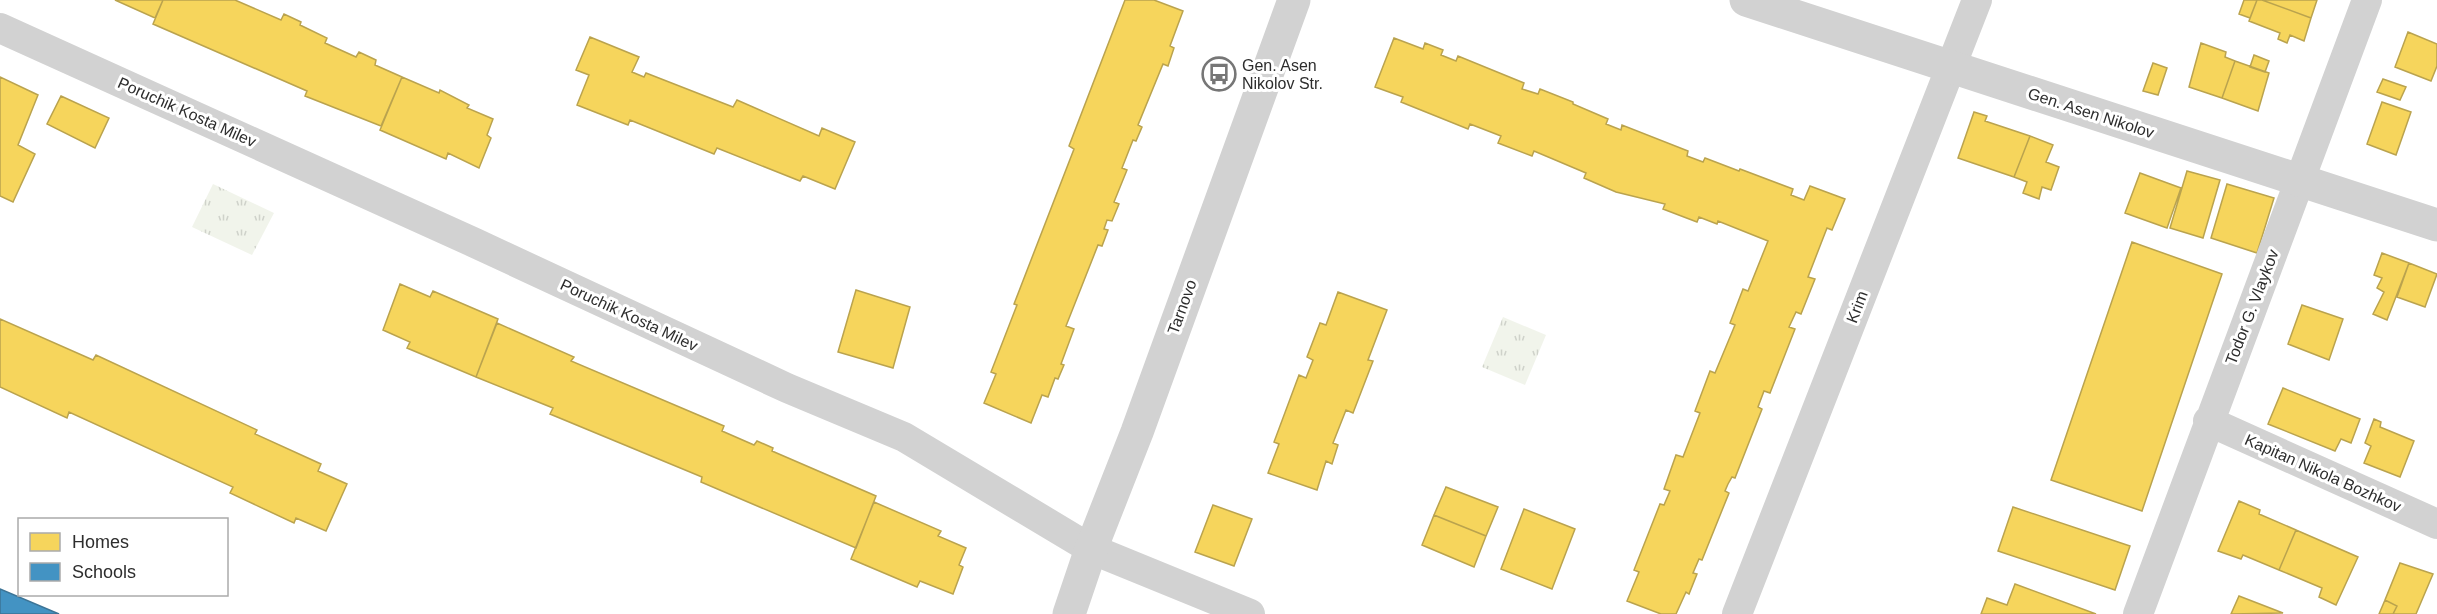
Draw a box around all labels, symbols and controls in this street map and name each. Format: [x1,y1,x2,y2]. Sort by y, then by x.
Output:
bus stop icon: Gen. Asen Nikolov Str. [1201,56,1237,92]
place label: Gen. Asen Nikolov Str. [1242,57,1323,92]
street label: Poruchik Kosta Milev [115,74,259,150]
street label: Gen. Asen Nikolov [2026,85,2156,141]
street label: Todor G. Vlaykov [2222,247,2282,367]
street label: Poruchik Kosta Milev [558,276,700,354]
street label: Tarnovo [1164,277,1200,337]
street label: Krim [1843,289,1871,325]
street label: Kapitan Nikola Bozhkov [2242,431,2404,515]
legend [18,518,228,596]
text: Homes [72,532,129,552]
text: Schools [72,562,136,582]

